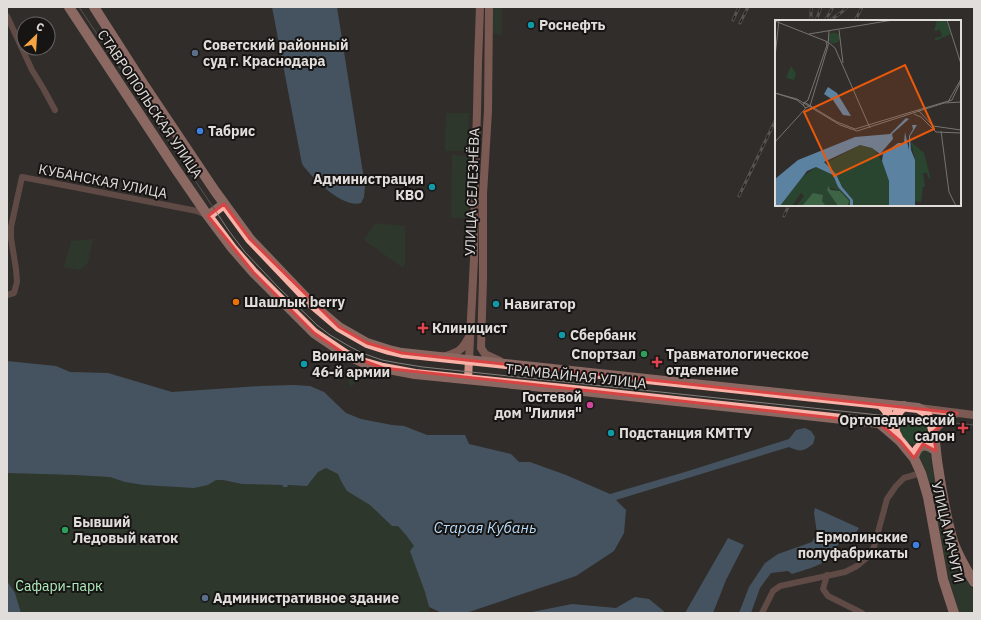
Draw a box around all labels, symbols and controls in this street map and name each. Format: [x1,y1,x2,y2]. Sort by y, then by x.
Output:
north arrow [16,16,56,56]
place label: Роснефть [539,16,606,34]
text: С [34,19,46,35]
marker: Роснефть [526,20,536,30]
inset map [775,20,961,206]
street label: СТАВРОПОЛЬСКАЯ УЛИЦА [93,26,207,182]
place label: Советский районный суд г. Краснодара [203,36,348,70]
marker: Советский районный суд г. Краснодара [190,48,200,58]
place label: Табрис [208,122,255,140]
marker: Табрис [195,126,205,136]
street label: УЛИЦА СЕЛЕЗНЁВА [461,128,483,256]
street label: КУБАНСКАЯ УЛИЦА [37,160,169,202]
place label: Администрация КВО [313,170,424,204]
marker: Администрация КВО [427,182,437,192]
place label: Шашлык berry [244,293,345,311]
place label: Навигатор [504,295,576,313]
marker: Шашлык berry [231,297,241,307]
marker: Навигатор [491,299,501,309]
place label: Клиницист [432,319,507,337]
marker: Клиницист [417,322,429,334]
place label: Сбербанк [570,326,636,344]
marker: Сбербанк [557,330,567,340]
place label: Спортзал [571,345,636,363]
place label: Травматологическое отделение [666,345,809,379]
place label: Воинам 46-й армии [312,347,390,381]
marker: Спортзал [639,349,649,359]
marker: Травматологическое отделение [651,356,663,368]
marker: Воинам 46-й армии [299,359,309,369]
street label: ТРАМВАЙНАЯ УЛИЦА [505,359,647,392]
place label: Гостевой дом "Лилия" [494,388,582,422]
marker: Гостевой дом "Лилия" [585,400,595,410]
place label: Ортопедический салон [839,411,955,445]
marker: Ортопедический салон [958,423,968,433]
place label: Подстанция КМТТУ [619,424,752,442]
marker: Подстанция КМТТУ [606,428,616,438]
street label: УЛИЦА МАЧУГИ [928,480,968,584]
place label: Бывший Ледовый каток [73,513,178,547]
water label: Старая Кубань [434,518,536,537]
marker: Бывший Ледовый каток [60,525,70,535]
place label: Ермолинские полуфабрикаты [798,528,908,562]
marker: Ермолинские полуфабрикаты [911,540,921,550]
park label: Сафари-парк [15,577,103,595]
place label: Административное здание [213,589,399,607]
marker: Административное здание [200,593,210,603]

